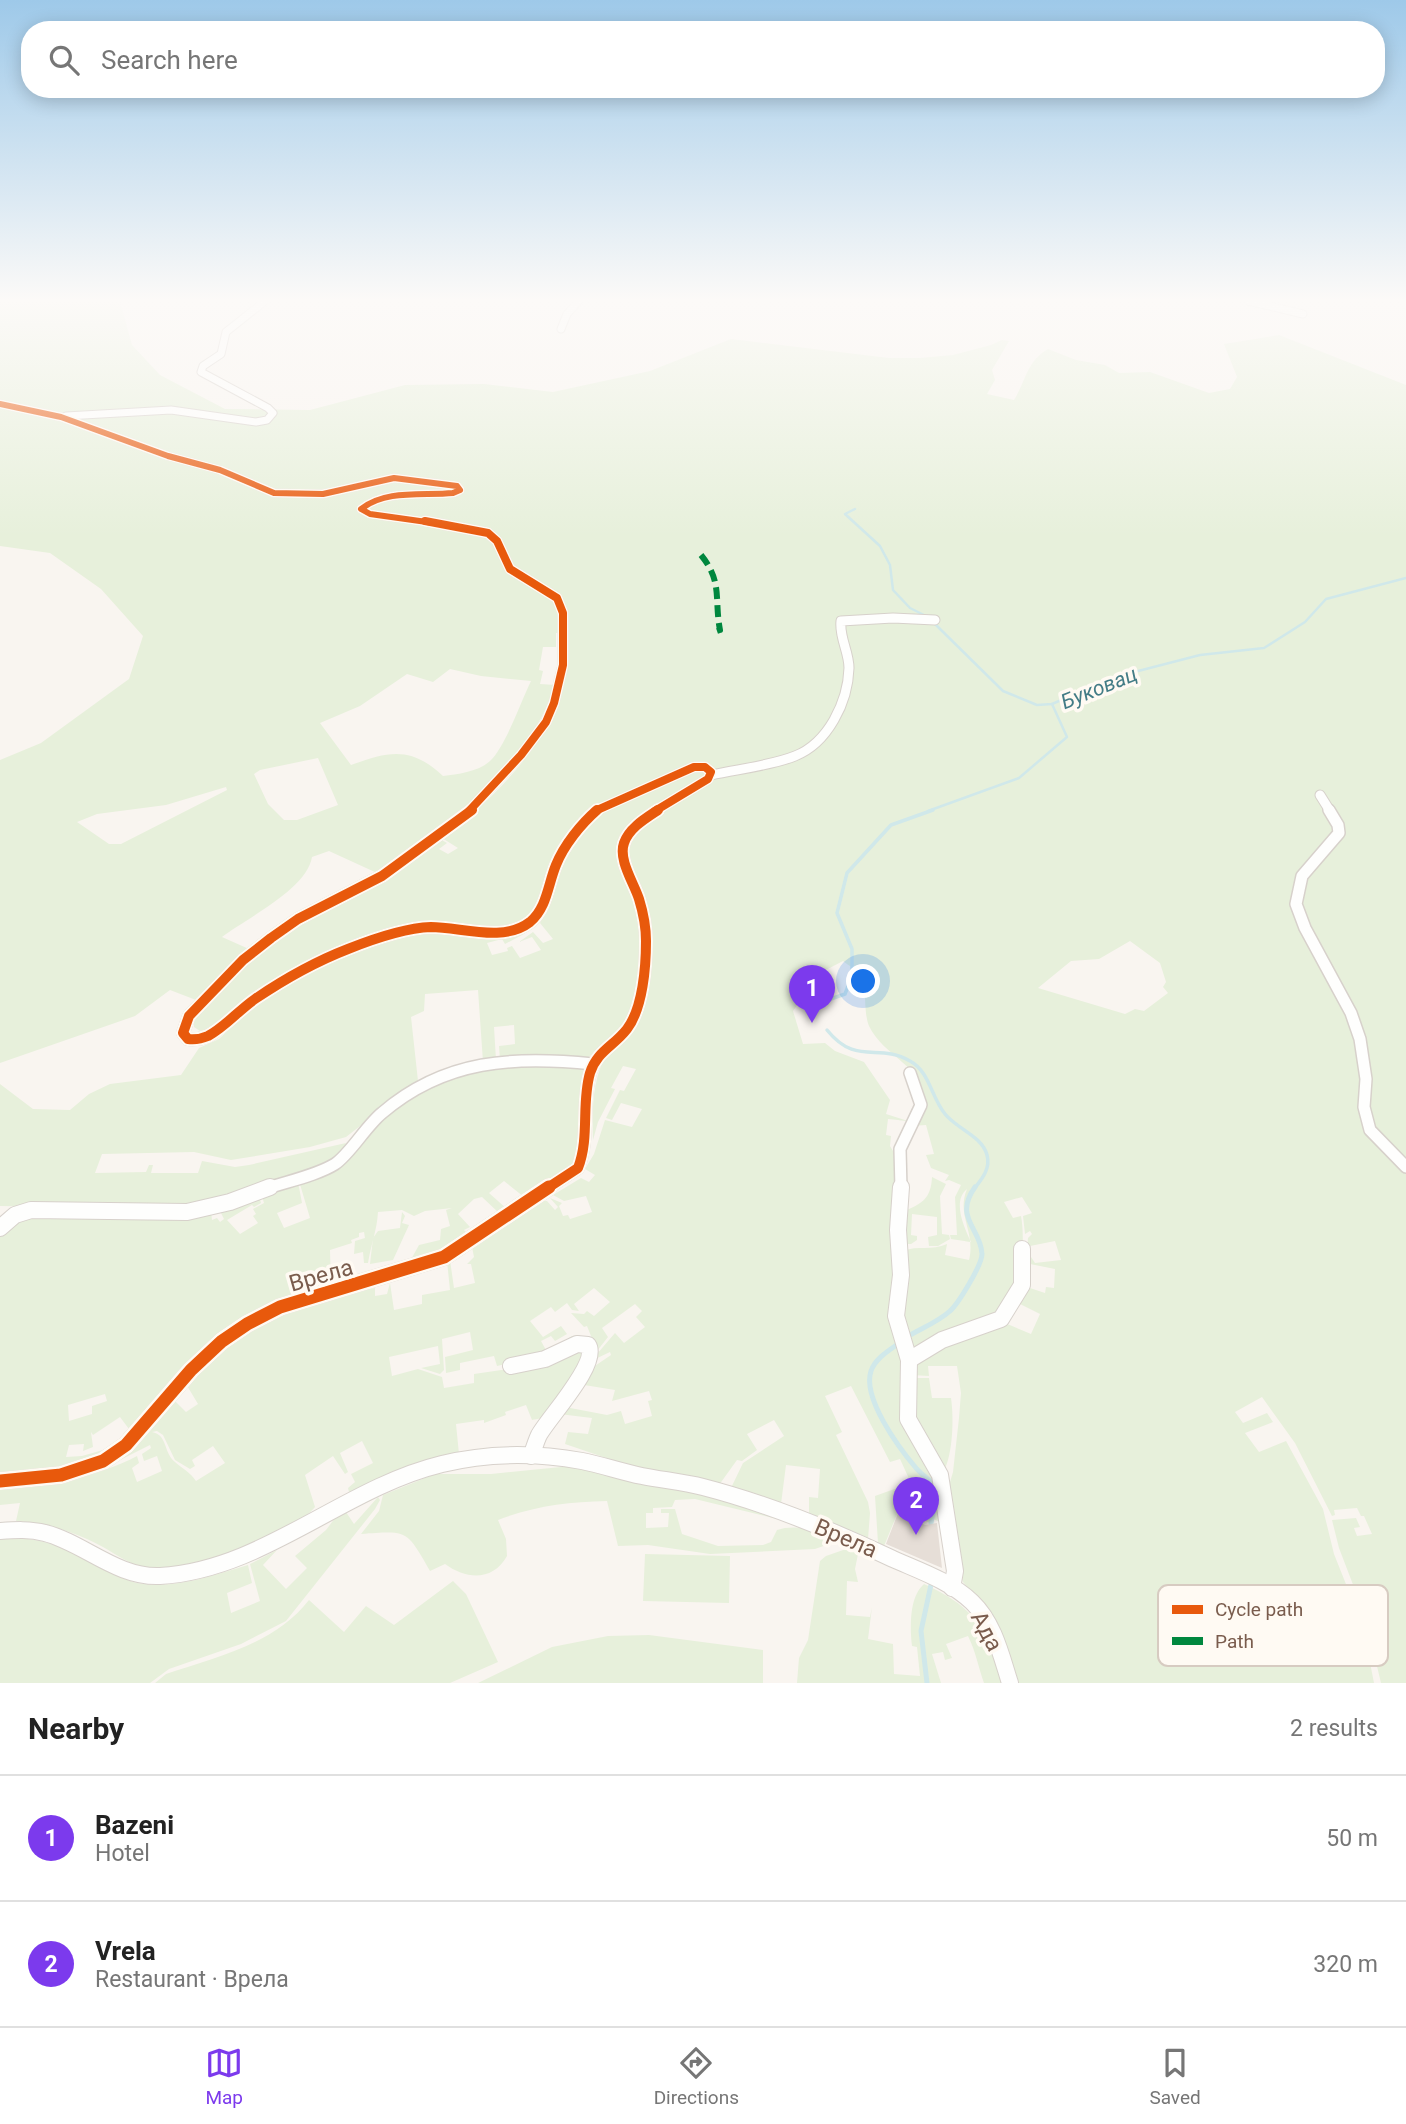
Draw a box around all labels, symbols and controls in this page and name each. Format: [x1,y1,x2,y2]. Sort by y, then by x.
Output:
search box [21,21,1385,98]
icon: search [45,41,83,79]
text: Search here [101,45,238,75]
water label: Буковац [1058,662,1140,714]
your location [846,964,880,998]
pin: 1 [789,965,835,1023]
street label: Врела [286,1254,356,1297]
pin: 2 [893,1477,939,1535]
street label: Врела [810,1513,881,1564]
legend [1158,1585,1388,1666]
text: Cycle path [1215,1598,1303,1621]
street label: Ада [965,1607,1008,1656]
text: Path [1215,1630,1254,1653]
text: Nearby [28,1711,124,1746]
text: 2 results [1290,1715,1378,1742]
text: Bazeni [95,1810,174,1840]
text: 1 [44,1825,58,1852]
text: 50 m [1326,1825,1378,1852]
text: Hotel [95,1840,150,1867]
text: Vrela [95,1936,156,1966]
text: 2 [44,1951,58,1978]
text: 320 m [1313,1951,1378,1978]
text: Restaurant · Врела [95,1966,289,1993]
tab: Map [205,2044,243,2109]
tab: Directions [654,2044,739,2109]
tab: Saved [1149,2044,1201,2109]

